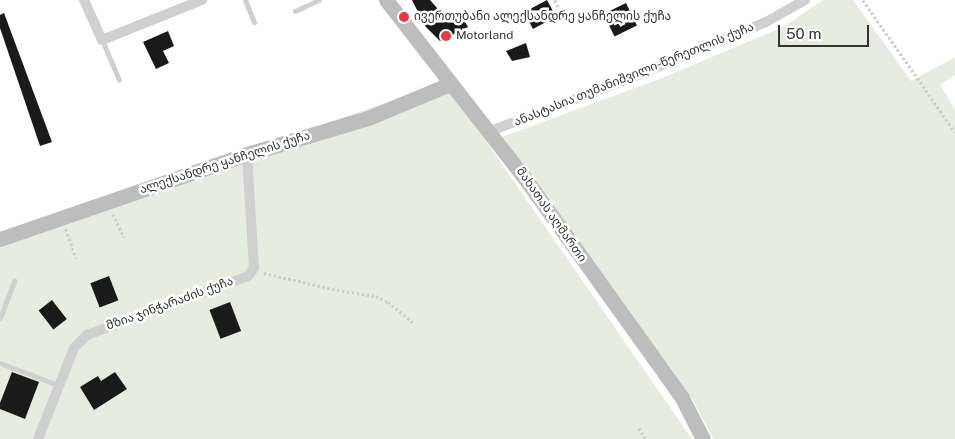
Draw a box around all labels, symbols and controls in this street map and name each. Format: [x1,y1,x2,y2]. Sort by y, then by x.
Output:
place label: ივერთუბანი ალექსანდრე ყანჩელის ქუჩა [414,10,671,24]
marker: ივერთუბანი ალექსანდრე ყანჩელის ქუჩა [398,11,410,23]
scale bar [780,15,871,47]
street label: ანასტასია თუმანიშვილი-წერეთლის ქუჩა [512,20,756,130]
text: 50 m [786,25,821,42]
place label: Motorland [456,29,513,43]
marker: Motorland [440,30,452,42]
street label: ალექსანდრე ყანჩელის ქუჩა [138,129,312,197]
street label: მახათას აღმართი [513,165,589,265]
street label: მზია ჯინჭარაძის ქუჩა [105,274,235,334]

